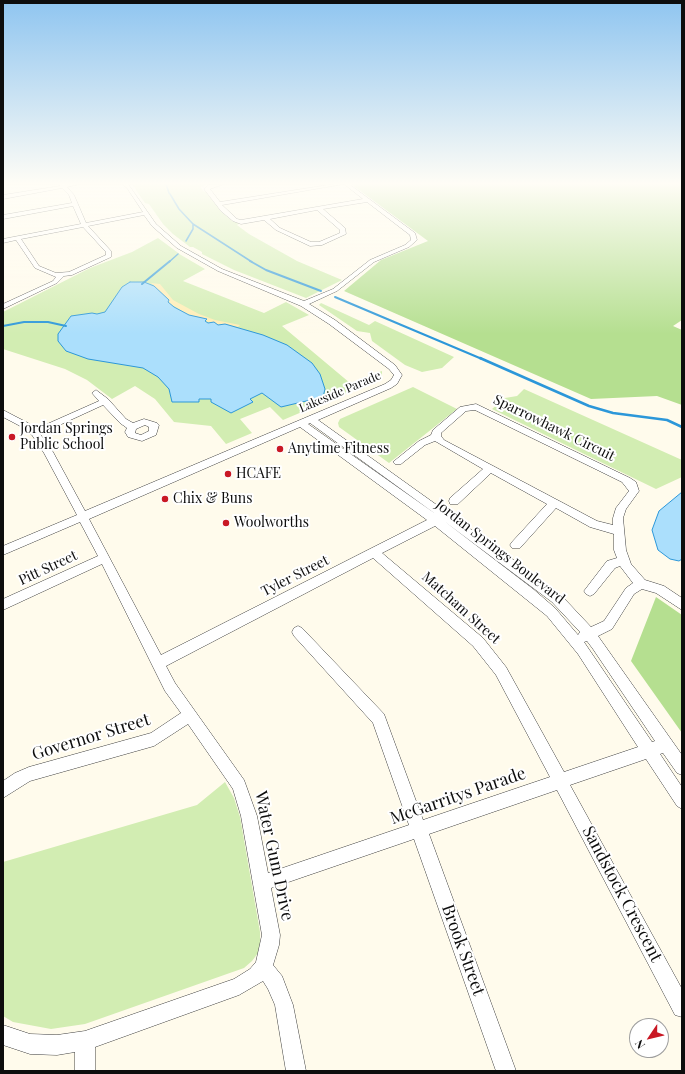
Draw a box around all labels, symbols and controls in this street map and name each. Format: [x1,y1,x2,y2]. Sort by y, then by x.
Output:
street label: Lakeside Parade [297,368,383,416]
street label: Sparrowhawk Circuit [490,391,618,465]
place label: Jordan Springs Public School [20,421,113,454]
marker: Jordan Springs Public School [7,432,17,442]
place label: Anytime Fitness [288,441,389,457]
marker: Anytime Fitness [275,444,285,454]
place label: HCAFE [236,466,281,482]
marker: HCAFE [223,469,233,479]
place label: Chix & Buns [173,491,252,507]
marker: Chix & Buns [160,494,170,504]
street label: Jordan Springs Boulevard [432,496,568,608]
place label: Woolworths [234,515,309,531]
marker: Woolworths [221,518,231,528]
street label: Pitt Street [16,547,80,589]
street label: Tyler Street [258,552,332,600]
street label: Matcham Street [418,568,504,648]
street label: Governor Street [30,709,152,765]
street label: McGarritys Parade [387,763,529,829]
street label: Water Gum Drive [250,789,298,923]
street label: Sandstock Crescent [578,823,666,965]
street label: Brook Street [437,902,489,998]
north arrow [629,1018,669,1058]
text: N [631,1037,648,1052]

